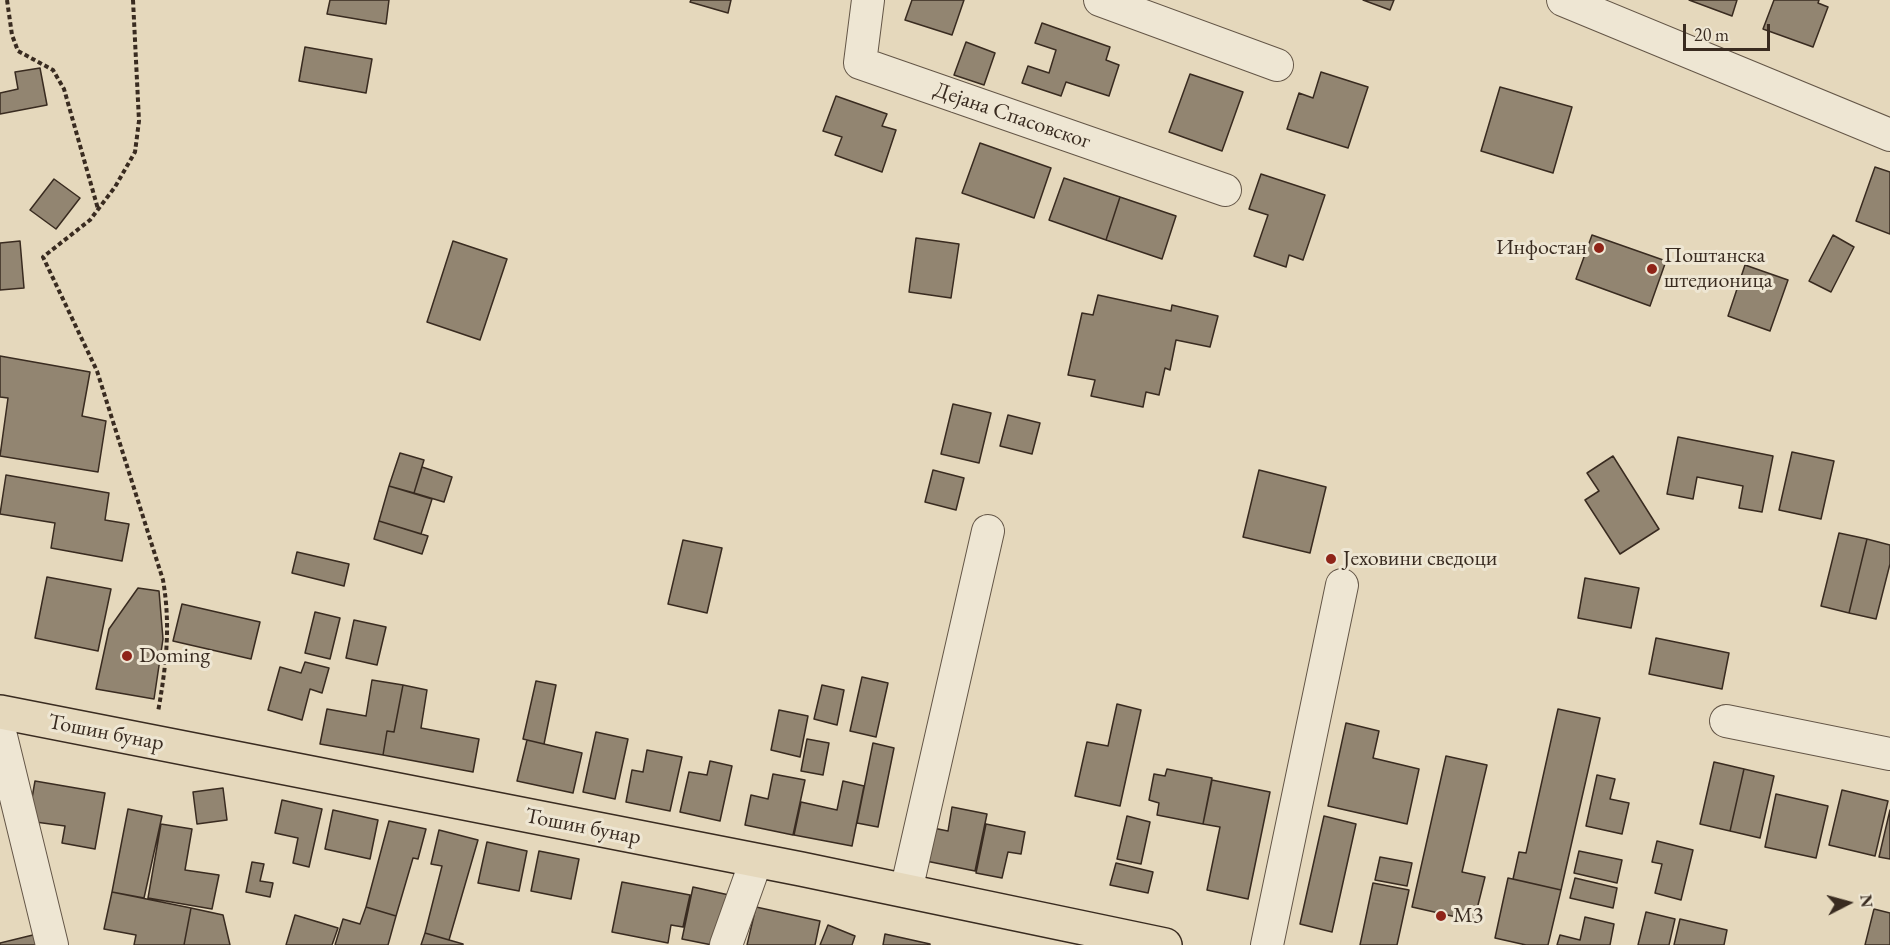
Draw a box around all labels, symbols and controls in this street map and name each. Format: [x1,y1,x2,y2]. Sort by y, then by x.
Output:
scale bar [1686,12,1773,50]
text: 20 m [1694,23,1729,46]
street label: Дејана Спасовског [930,77,1094,155]
place label: Инфостан [1496,235,1587,261]
marker: Инфостан [1592,241,1606,255]
place label: Поштанска штедионица [1664,243,1773,294]
marker: Поштанска штедионица [1645,262,1659,276]
place label: Јеховини сведоци [1343,546,1497,572]
marker: Јеховини сведоци [1324,552,1338,566]
place label: Doming [139,643,210,669]
marker: Doming [120,649,134,663]
street label: Тошин бунар [46,709,166,757]
street label: Тошин бунар [523,803,643,851]
north arrow [1818,873,1878,933]
text: N [1855,894,1878,909]
place label: М3 [1453,903,1483,929]
marker: М3 [1434,909,1448,923]

